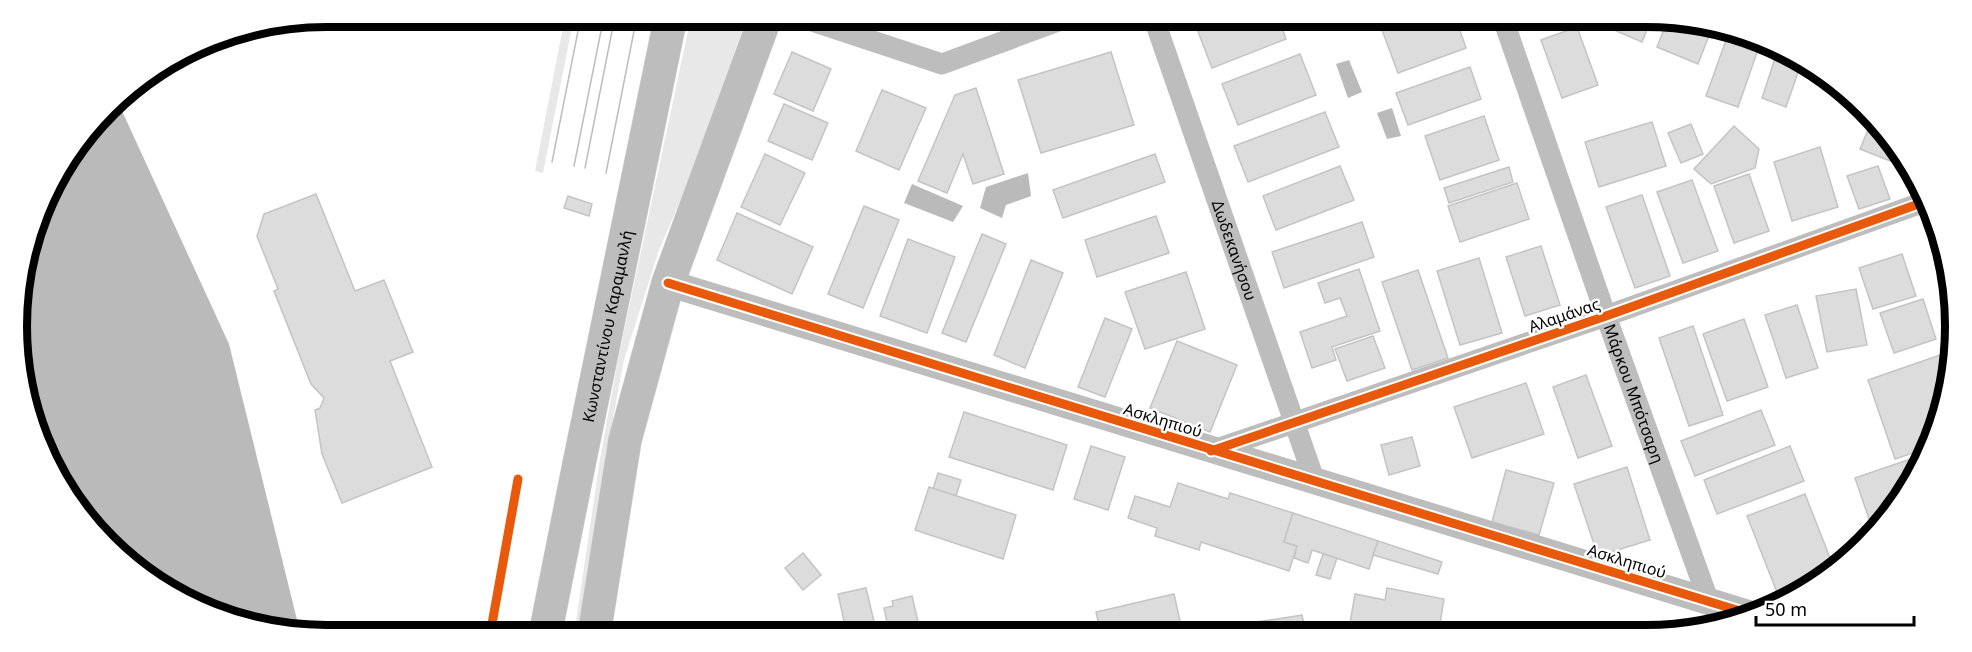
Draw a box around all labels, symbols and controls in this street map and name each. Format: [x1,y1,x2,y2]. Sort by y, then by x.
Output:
street label: Δωδεκανήσου [1207,197,1262,304]
street label: Κωνσταντίνου Καραμανλή [577,228,638,424]
street label: Αλαμάνας [1526,293,1603,337]
street label: Μάρκου Μπότσαρη [1599,321,1669,466]
street label: Ασκληπιού [1121,398,1205,442]
street label: Ασκληπιού [1585,539,1669,583]
scale bar [1756,589,1914,627]
text: 50 m [1765,597,1807,621]

